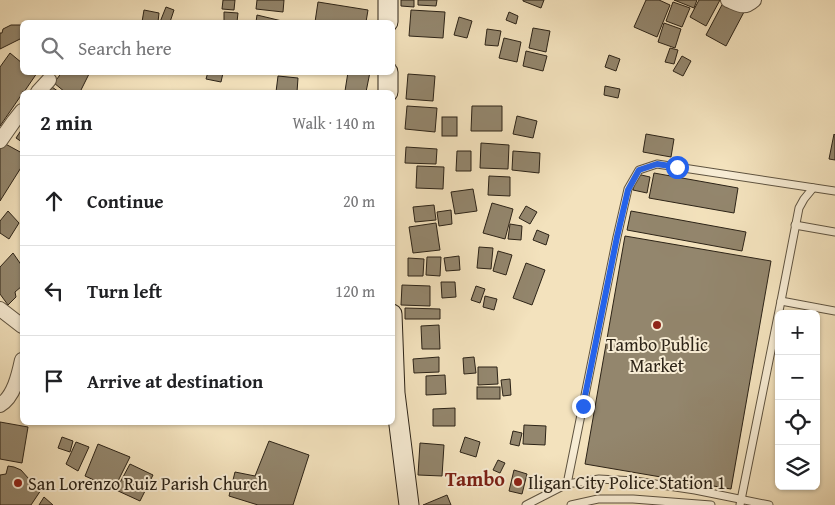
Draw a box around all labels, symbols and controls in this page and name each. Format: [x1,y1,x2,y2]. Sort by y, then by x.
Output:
search box [20,20,395,75]
icon: search [38,34,66,62]
text: Search here [78,34,172,62]
text: 2 min [40,107,92,138]
text: Walk · 140 m [292,111,375,135]
route start [666,156,689,179]
icon: ahead [40,187,68,215]
text: Continue [87,187,164,215]
text: 20 m [343,189,375,213]
icon: left [40,277,68,305]
text: Turn left [87,277,162,305]
text: 120 m [335,279,375,303]
map controls [775,310,820,490]
button: + [775,310,820,355]
marker: Tambo Public Market [651,319,663,331]
place label: Tambo Public Market [606,331,708,379]
button: − [775,355,820,400]
icon: arrive [40,367,68,395]
text: Arrive at destination [87,367,263,395]
route end [572,395,595,418]
button: locate [775,400,820,445]
button: layers [775,445,820,490]
district label: Tambo [445,464,505,493]
place label: Iligan City Police Station 1 [528,469,726,496]
place label: San Lorenzo Ruiz Parish Church [28,470,268,497]
marker: Iligan City Police Station 1 [512,476,524,488]
marker: San Lorenzo Ruiz Parish Church [12,477,24,489]

